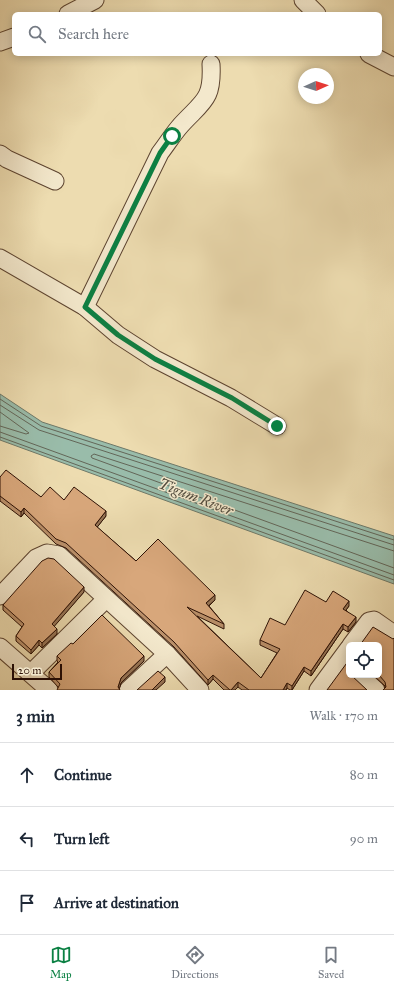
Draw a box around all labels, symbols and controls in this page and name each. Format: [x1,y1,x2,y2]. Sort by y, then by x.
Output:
search box [12,12,382,56]
icon: search [26,23,48,45]
text: Search here [58,25,129,43]
north arrow [298,68,334,104]
route start [163,127,181,145]
route end [268,417,286,435]
water label: Tigum River [156,475,237,520]
map controls [346,642,382,678]
button: locate [346,642,382,678]
scale bar [12,662,62,681]
text: 20 m [18,664,41,677]
text: 3 min [16,706,55,727]
text: Walk · 170 m [309,708,378,724]
icon: ahead [16,764,38,786]
text: Continue [54,766,112,784]
text: 80 m [350,767,378,783]
icon: left [16,828,38,850]
text: Turn left [54,830,110,848]
text: 90 m [350,831,378,847]
icon: arrive [16,892,38,914]
text: Arrive at destination [54,894,179,912]
tab: Map [50,944,72,981]
tab: Directions [171,944,219,981]
tab: Saved [318,944,344,981]

